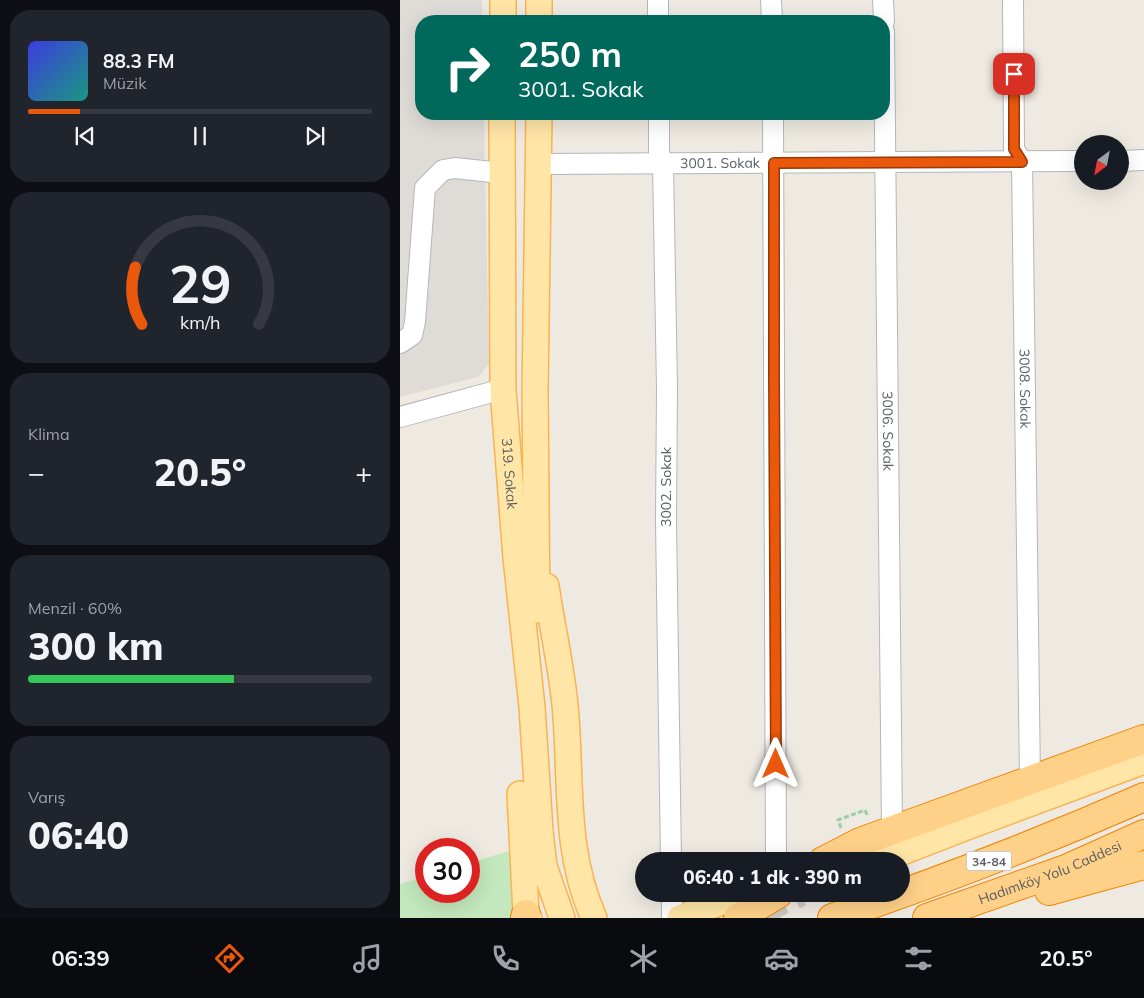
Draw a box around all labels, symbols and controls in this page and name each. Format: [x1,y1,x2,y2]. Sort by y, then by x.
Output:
text: 250 m [518,32,622,76]
icon: right [435,35,500,100]
text: 88.3 FM [103,49,175,73]
pin [993,53,1035,95]
icon: arrive [1000,60,1028,88]
text: Müzik [103,73,146,93]
text: 3001. Sokak [518,75,644,103]
icon: previous [71,122,99,150]
icon: pause [186,122,214,150]
icon: next [301,122,329,150]
north arrow [1074,135,1129,190]
map controls [1074,135,1129,190]
street label: 3001. Sokak [680,154,761,172]
text: 29 [169,251,231,316]
text: km/h [180,311,220,333]
street label: 3008. Sokak [1015,349,1034,430]
street label: 3006. Sokak [879,391,897,472]
text: Klima [28,424,70,444]
street label: 319. Sokak [498,437,521,511]
street label: 3002. Sokak [657,446,675,527]
text: 20.5° [154,448,246,496]
text: − [28,455,45,490]
text: + [355,455,372,490]
text: Menzil · 60% [28,598,122,618]
text: 300 km [28,622,164,670]
position arrow [749,737,801,789]
text: Varış [28,787,65,807]
text: 06:40 [28,811,129,859]
street label: Hadımköy Yolu Caddesi [976,836,1124,908]
speed limit sign: 30 [415,838,480,903]
road number: 34-84 [966,851,1012,870]
text: 06:40 · 1 dk · 390 m [683,865,862,889]
icon: directions [212,941,247,976]
icon: music [350,941,385,976]
icon: phone [488,941,523,976]
icon: climate [626,941,661,976]
icon: car [764,941,799,976]
icon: filters [901,941,936,976]
text: 06:39 [51,944,110,972]
text: 20.5° [1039,944,1093,972]

